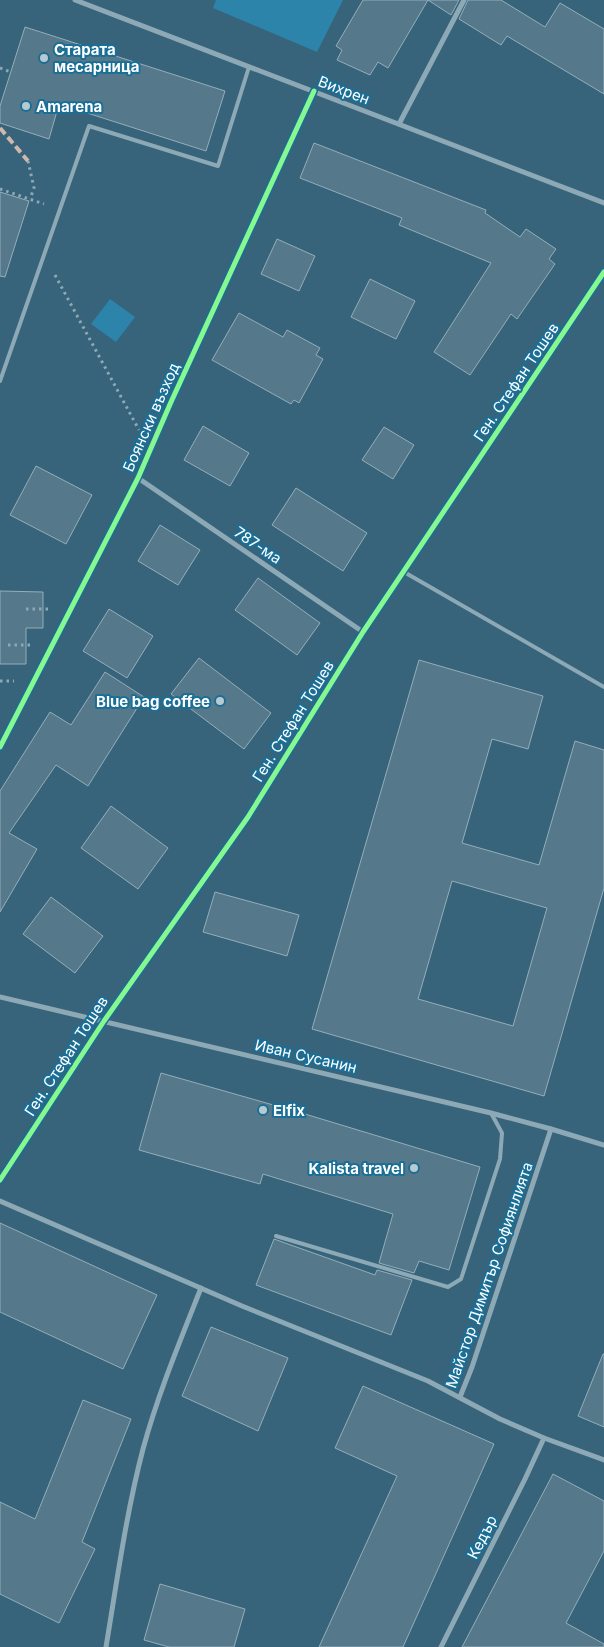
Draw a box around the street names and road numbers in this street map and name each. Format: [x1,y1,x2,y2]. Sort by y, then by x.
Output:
street label: Вихрен [316,72,372,108]
street label: Ген. Стефан Тошев [469,319,563,445]
street label: Боянски възход [118,359,184,475]
street label: 787-ма [231,522,285,568]
street label: Ген. Стефан Тошев [248,657,338,785]
street label: Ген. Стефан Тошев [20,992,112,1120]
street label: Иван Сусанин [253,1035,359,1077]
street label: Майстор Димитър Софиянлията [441,1159,537,1391]
street label: Кедър [463,1512,501,1562]

